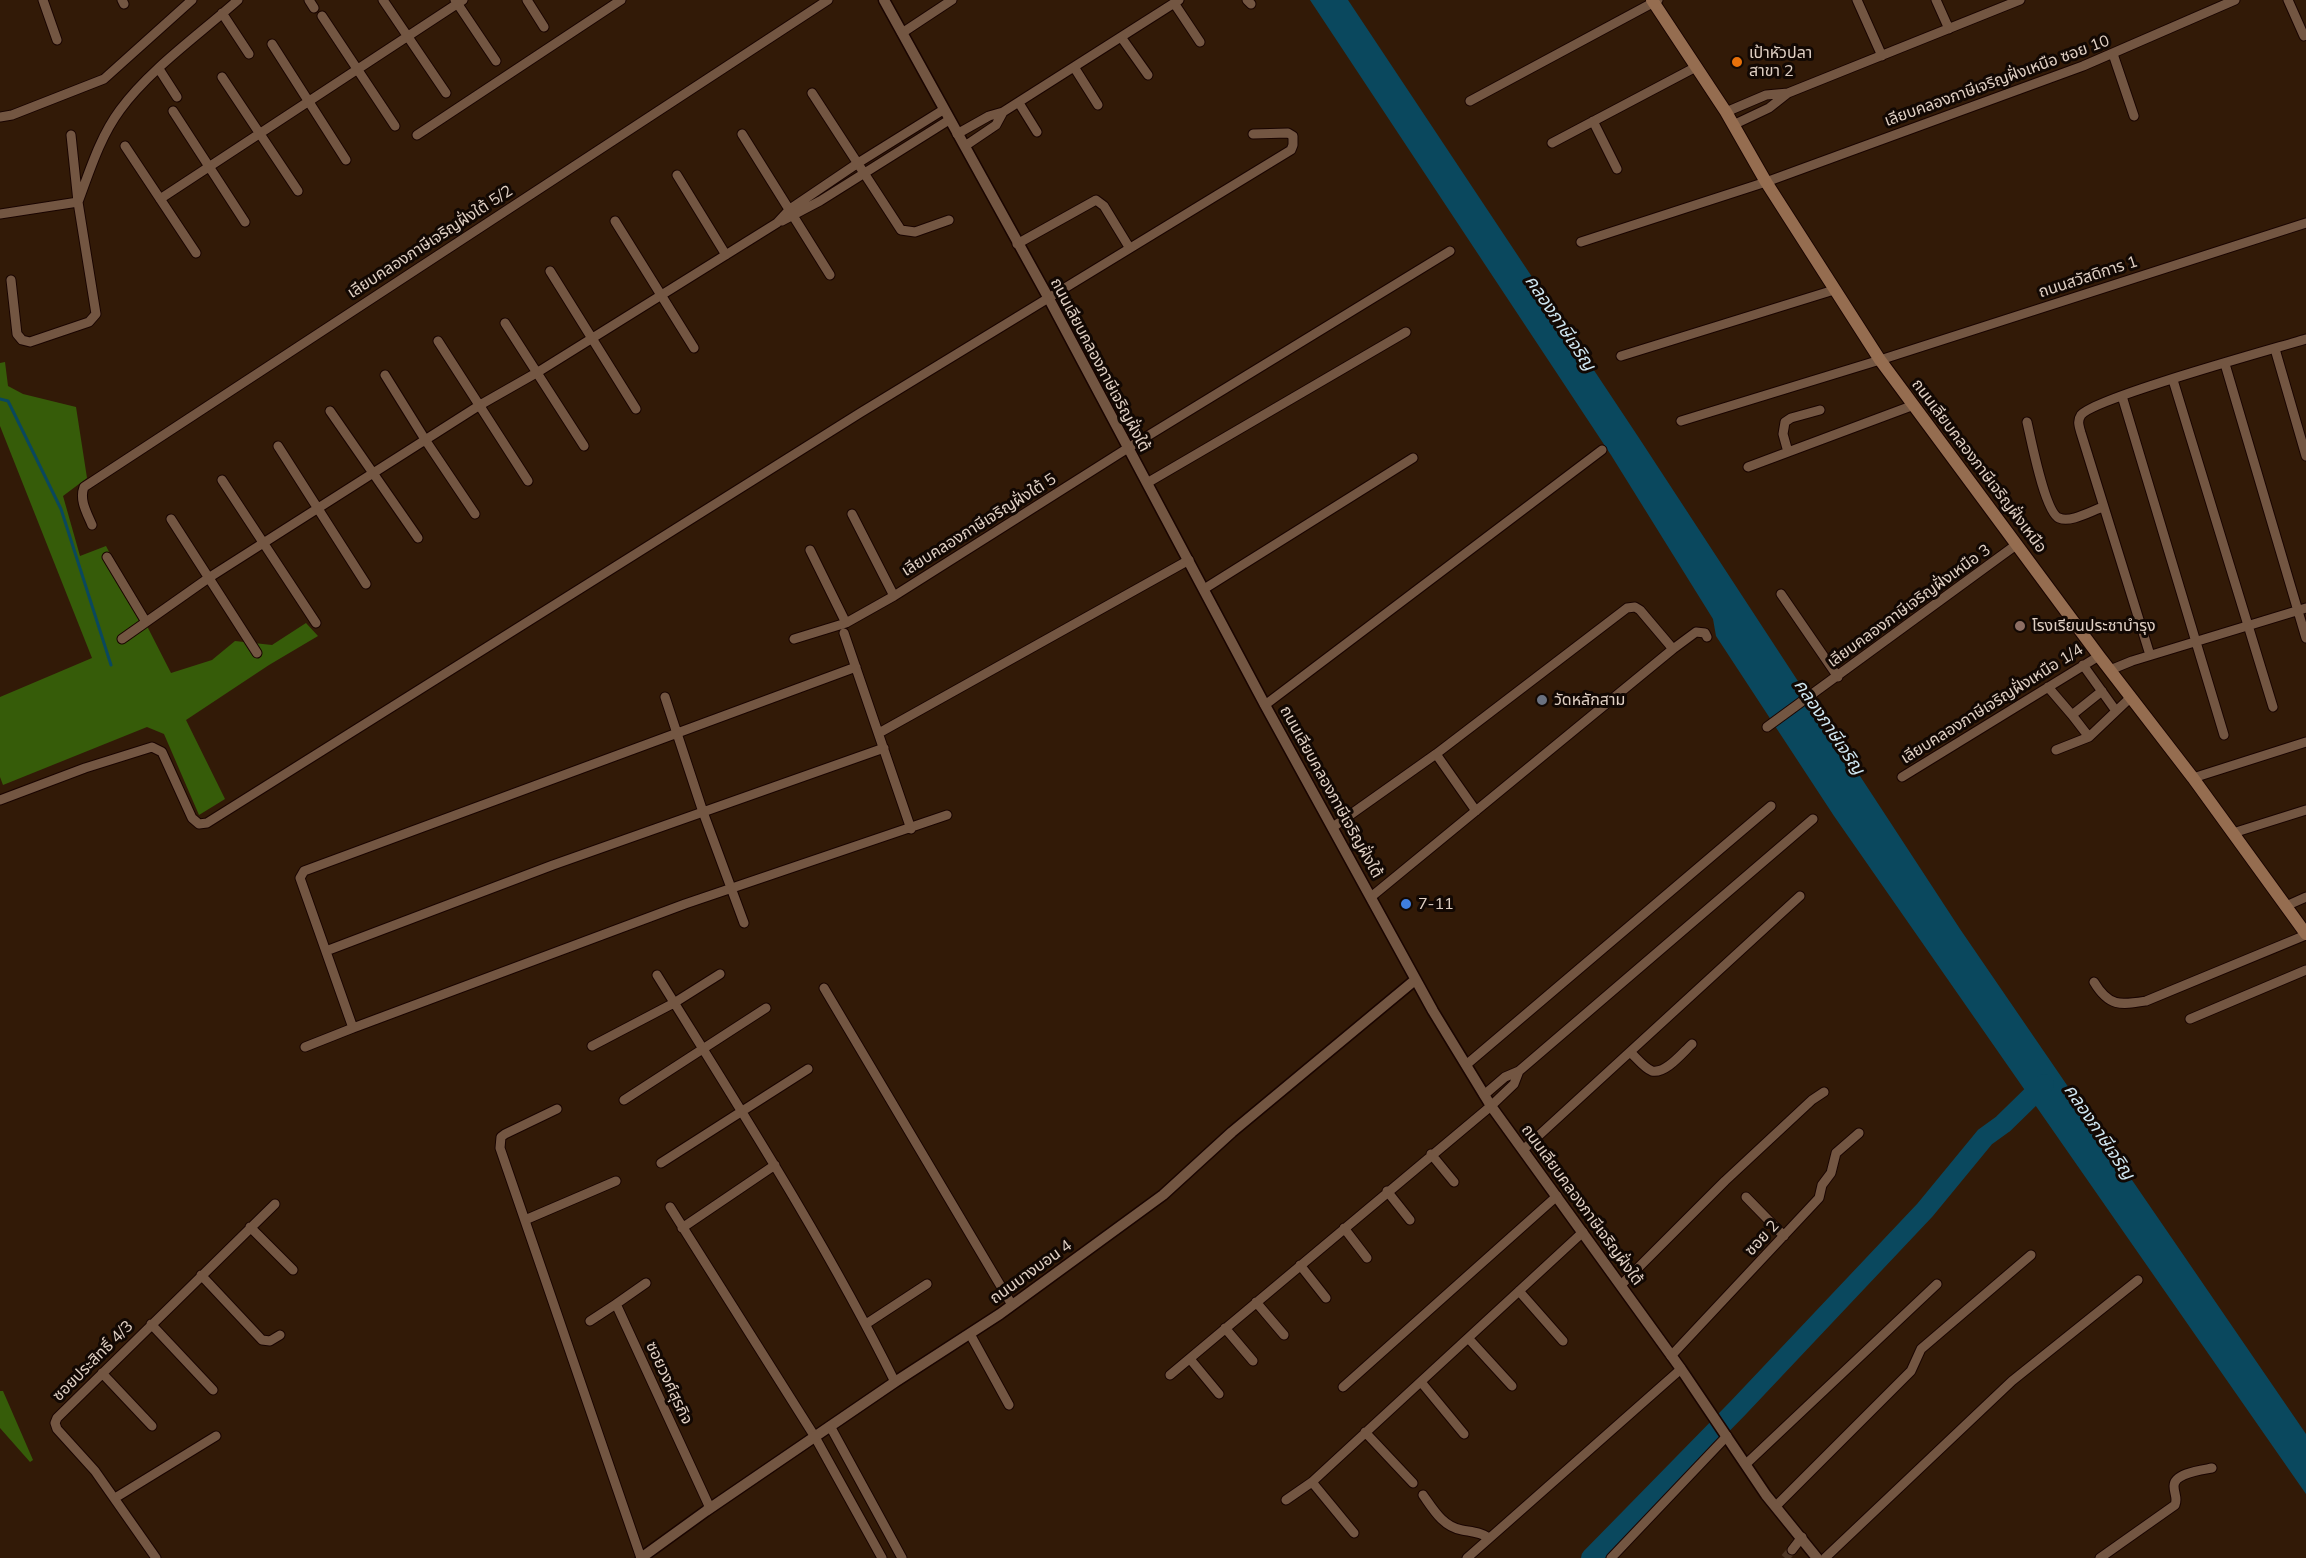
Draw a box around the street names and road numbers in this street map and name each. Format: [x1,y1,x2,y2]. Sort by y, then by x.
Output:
street label: เลียบคลองภาษีเจริญฝั่งเหนือ ซอย 10 [1882,31,2112,131]
street label: เลียบคลองภาษีเจริญฝั่งใต้ 5/2 [344,181,516,303]
street label: ถนนสวัสดิการ 1 [2036,252,2140,302]
street label: ถนนเลียบคลองภาษีเจริญฝั่งใต้ [1046,275,1154,455]
street label: ถนนเลียบคลองภาษีเจริญฝั่งเหนือ [1907,375,2051,557]
street label: เลียบคลองภาษีเจริญฝั่งใต้ 5 [898,470,1060,580]
street label: เลียบคลองภาษีเจริญฝั่งเหนือ 3 [1824,540,1994,672]
street label: เลียบคลองภาษีเจริญฝั่งเหนือ 1/4 [1897,640,2087,768]
street label: ถนนเลียบคลองภาษีเจริญฝั่งใต้ [1276,703,1386,881]
street label: ถนนเลียบคลองภาษีเจริญฝั่งใต้ [1517,1121,1647,1289]
street label: ซอย 2 [1741,1216,1783,1260]
street label: ถนนบางบอน 4 [986,1236,1076,1308]
street label: ซอยประสิทธิ์ 4/3 [49,1317,137,1405]
street label: ซอยวงศ์สุรกิจ [641,1339,697,1427]

